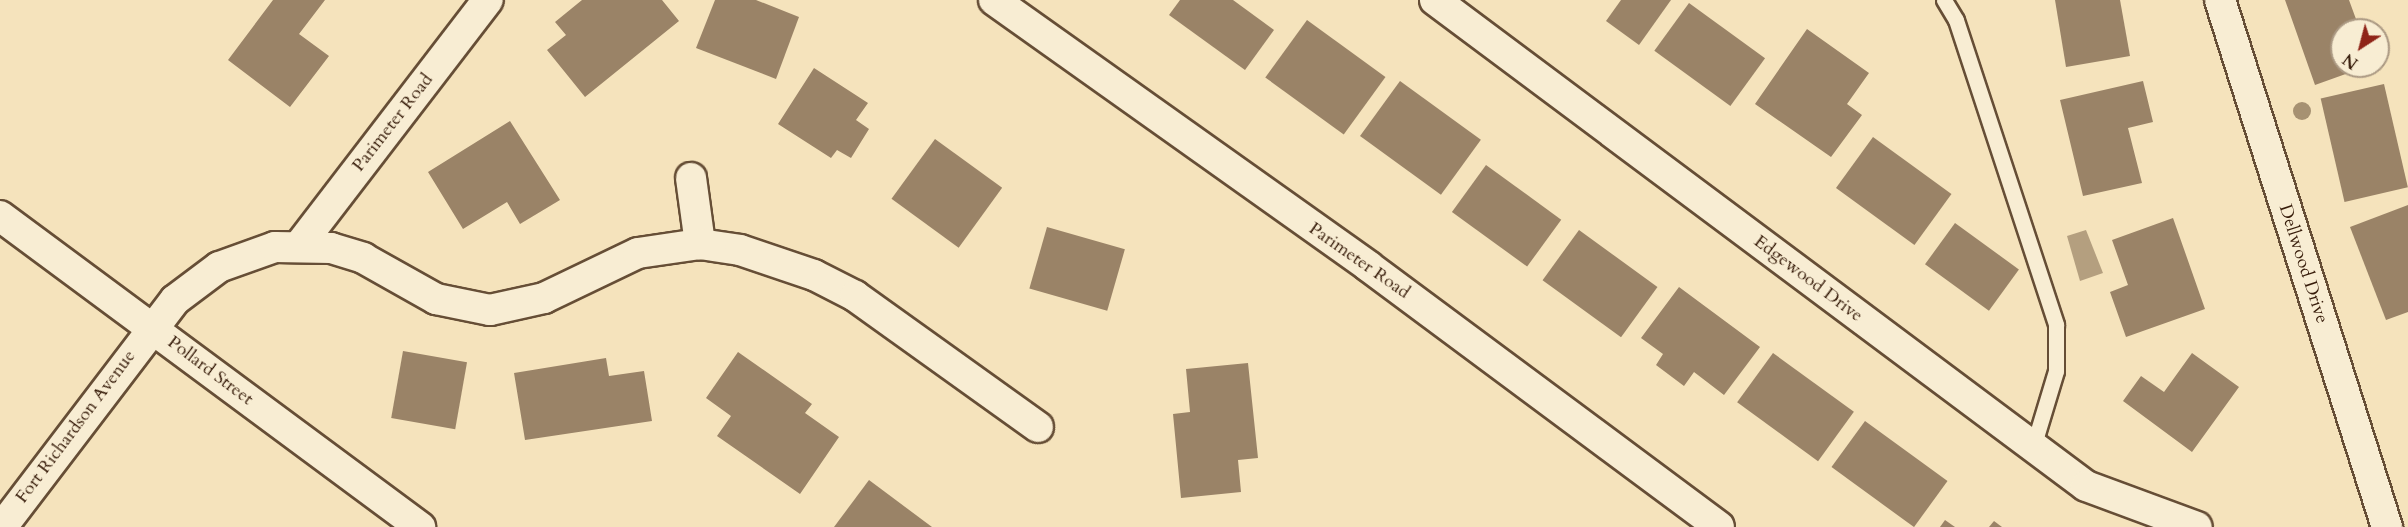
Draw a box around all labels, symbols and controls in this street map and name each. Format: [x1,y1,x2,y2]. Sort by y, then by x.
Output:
north arrow [2330,18,2390,78]
text: N [2339,48,2363,74]
street label: Parimeter Road [348,70,438,176]
street label: Dellwood Drive [2274,202,2332,326]
street label: Parimeter Road [1304,218,1414,304]
street label: Edgewood Drive [1749,231,1867,327]
street label: Pollard Street [163,332,257,410]
street label: Fort Richardson Avenue [11,346,141,508]

